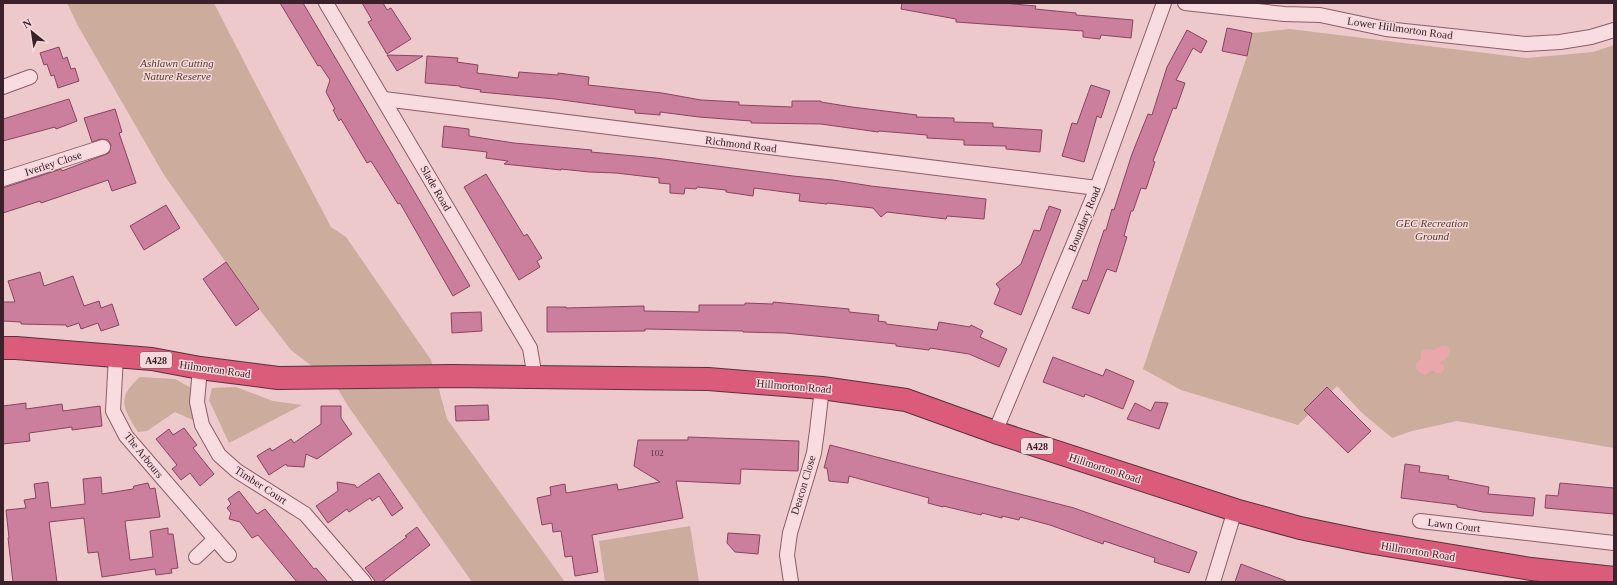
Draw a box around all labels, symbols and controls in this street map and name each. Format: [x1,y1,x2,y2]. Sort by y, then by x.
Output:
north arrow [12,12,52,52]
street label: Lower Hillmorton Road [1347,15,1454,41]
text: N [21,16,33,31]
park label: Ashlawn Cutting Nature Reserve [139,57,214,82]
street label: Richmond Road [705,134,778,154]
street label: Iverley Close [23,148,83,178]
street label: Slade Road [418,163,454,213]
street label: Boundary Road [1065,184,1103,253]
park label: GEC Recreation Ground [1396,217,1469,242]
road number: A428 [140,352,172,368]
street label: Hilmorton Road [179,358,252,380]
street label: Hillmorton Road [756,377,832,395]
street label: The Arbours [122,430,166,480]
road number: A428 [1021,438,1053,454]
house number: 102 [650,448,664,458]
street label: Hillmorton Road [1068,451,1143,485]
street label: Deacon Close [788,454,818,516]
street label: Timber Court [233,464,289,506]
street label: Lawn Court [1427,516,1481,534]
street label: Hillmorton Road [1380,539,1456,563]

